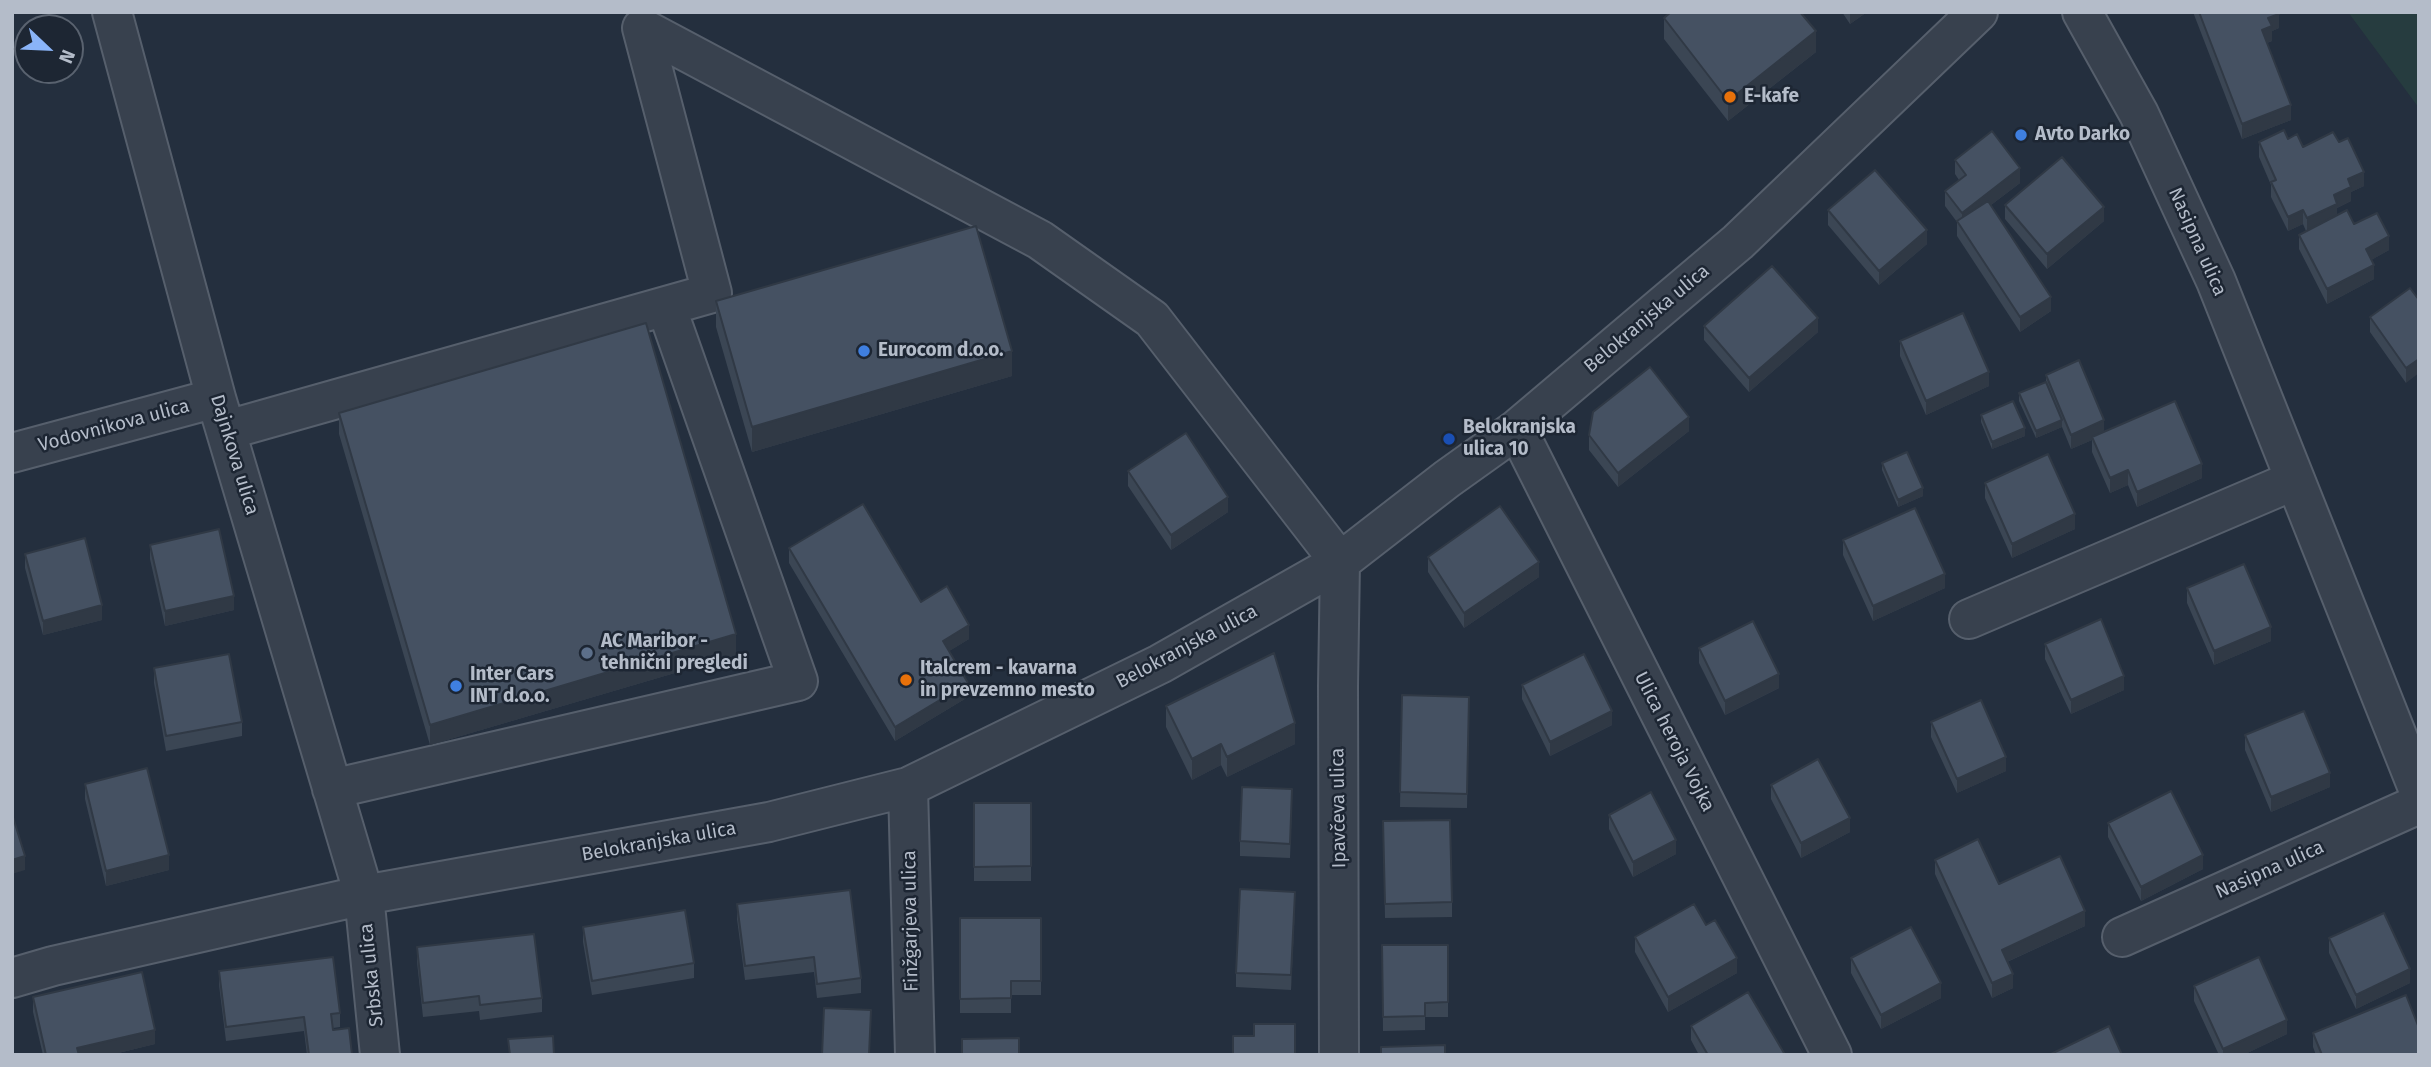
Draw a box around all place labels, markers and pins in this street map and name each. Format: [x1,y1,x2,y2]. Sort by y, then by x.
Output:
place label: E-kafe [1744,86,1799,108]
marker: E-kafe [1722,89,1738,105]
place label: Avto Darko [2035,124,2130,146]
marker: Avto Darko [2013,127,2029,143]
place label: Eurocom d.o.o. [878,340,1004,362]
marker: Eurocom d.o.o. [856,343,872,359]
place label: Belokranjska ulica 10 [1463,417,1576,461]
marker: Belokranjska ulica 10 [1441,431,1457,447]
place label: AC Maribor - tehnični pregledi [601,631,748,675]
marker: AC Maribor - tehnični pregledi [579,645,595,661]
place label: Italcrem - kavarna in prevzemno mesto [920,658,1095,702]
place label: Inter Cars INT d.o.o. [470,664,554,708]
marker: Italcrem - kavarna in prevzemno mesto [898,672,914,688]
marker: Inter Cars INT d.o.o. [448,678,464,694]

